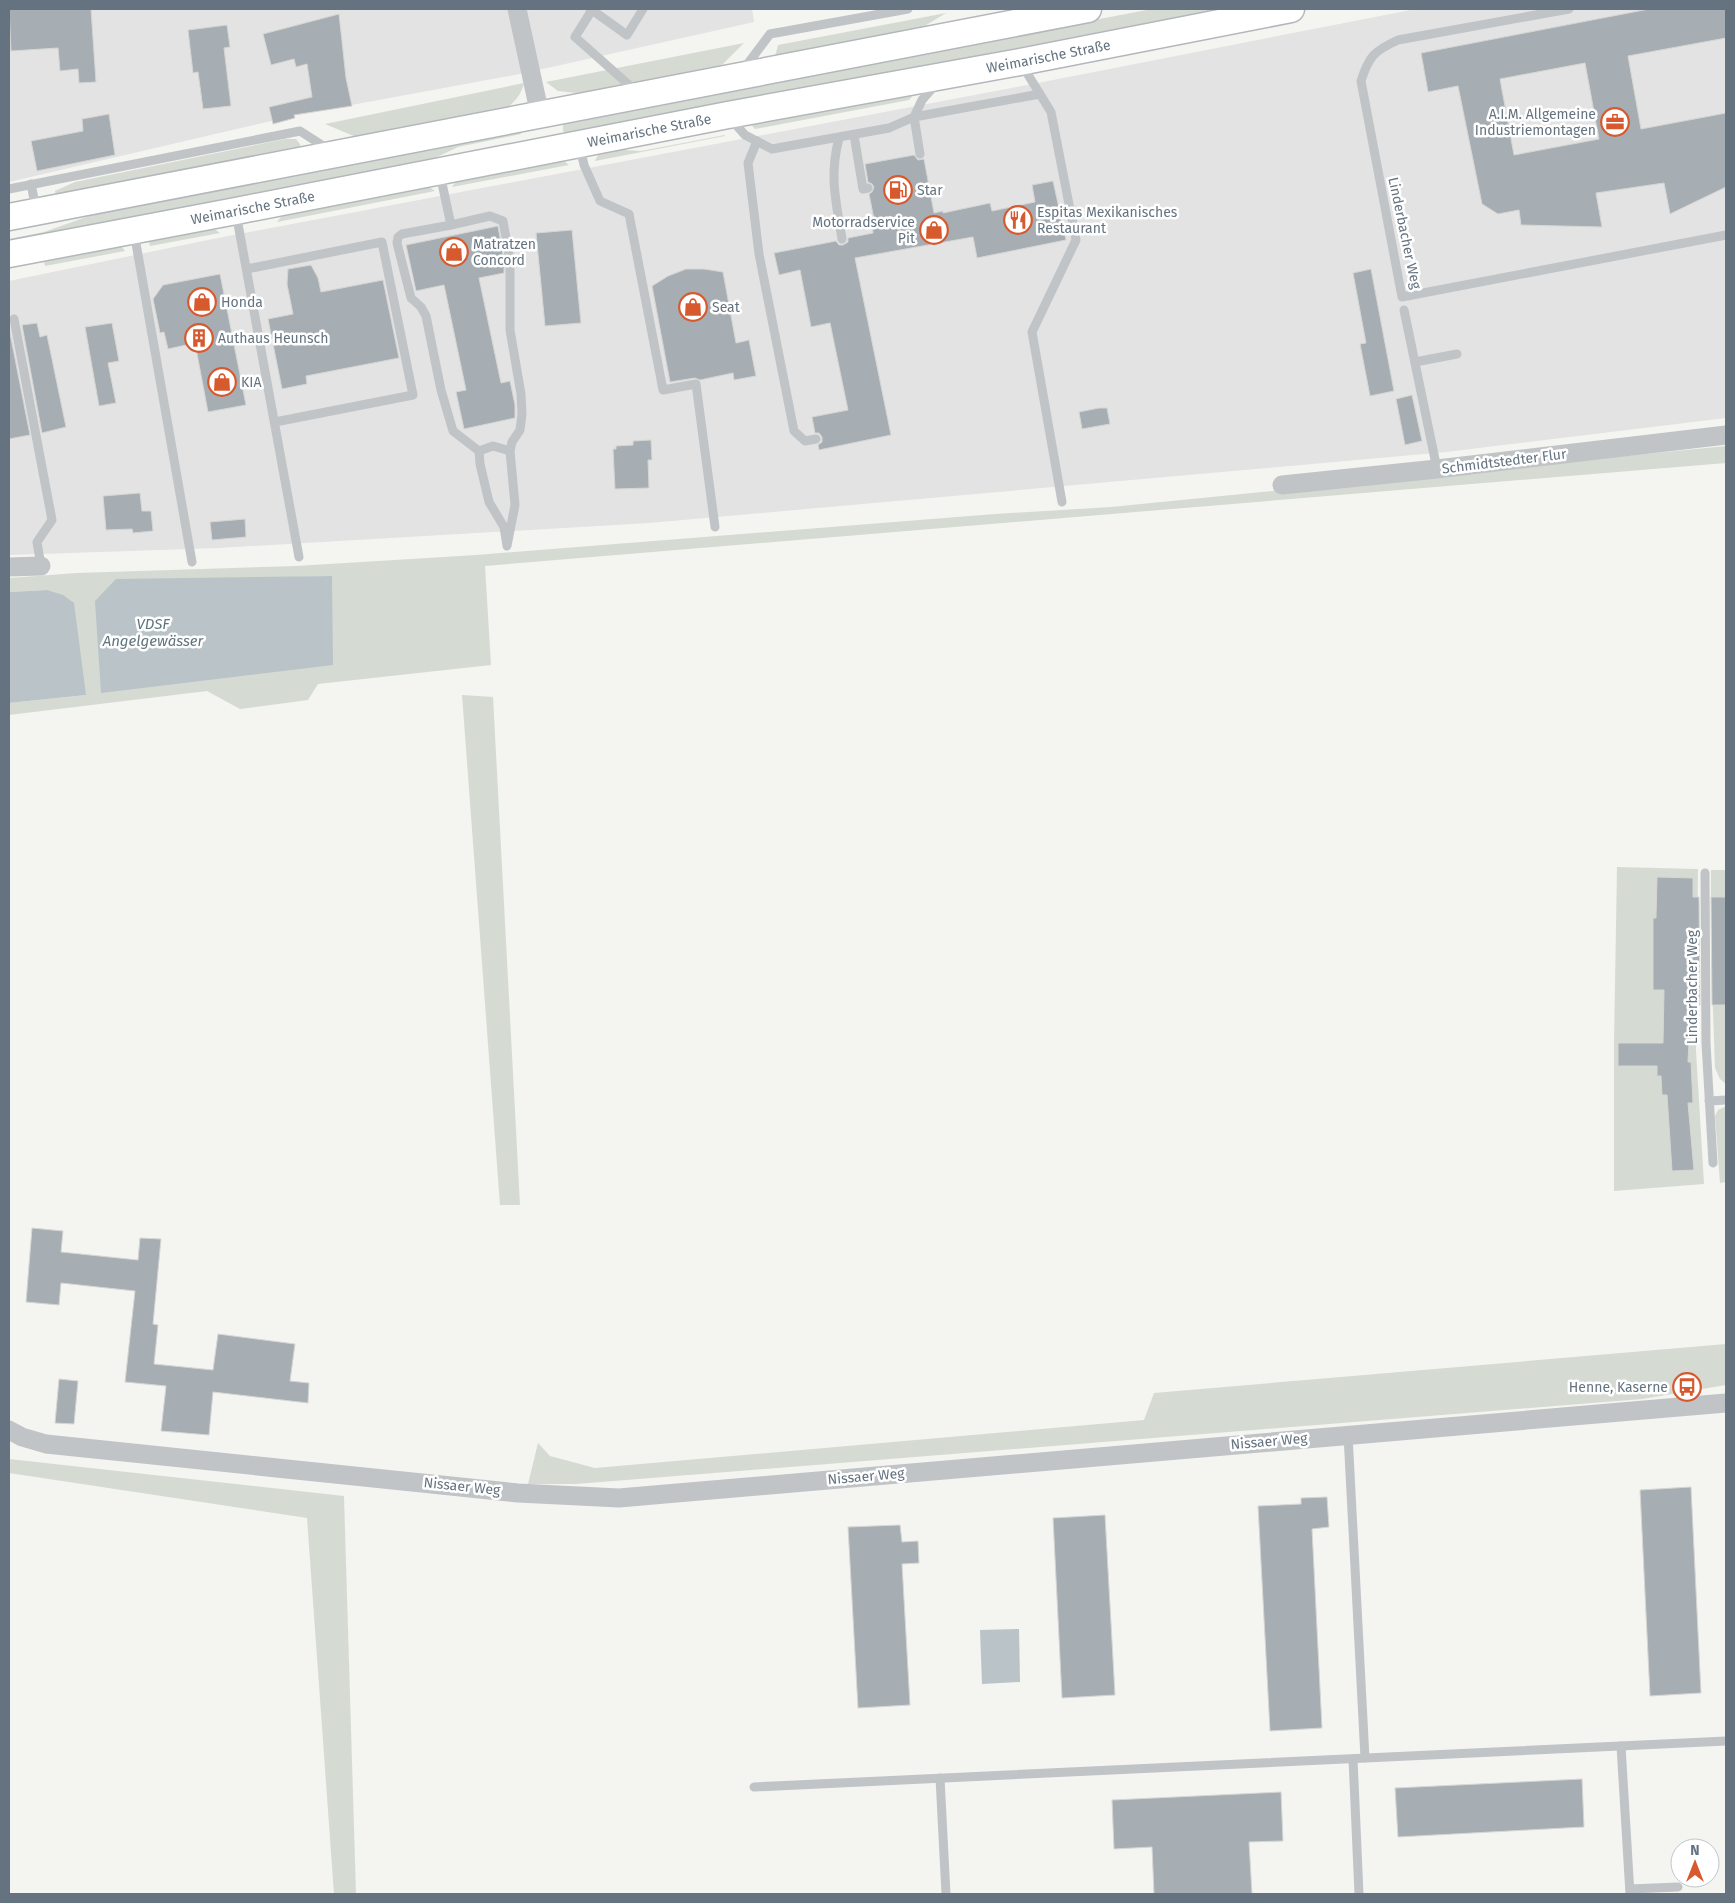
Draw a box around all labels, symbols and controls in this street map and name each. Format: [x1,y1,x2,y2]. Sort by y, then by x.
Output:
street label: Weimarische Straße [985,37,1112,77]
place label: A.I.M. Allgemeine Industriemontagen [1475,106,1596,139]
office icon: A.I.M. Allgemeine Industriemontagen [1600,107,1630,137]
street label: Weimarische Straße [586,110,713,151]
fuel station icon: Star [883,175,913,205]
street label: Linderbacher Weg [1384,175,1425,291]
place label: Star [917,182,943,199]
street label: Weimarische Straße [189,188,316,228]
place label: Espitas Mexikanisches Restaurant [1037,204,1178,237]
restaurant icon: Espitas Mexikanisches Restaurant [1003,205,1033,235]
place label: Motorradservice Pit [812,214,916,247]
shop icon: Motorradservice Pit [919,215,949,245]
place label: Matratzen Concord [473,236,536,269]
shop icon: Matratzen Concord [439,237,469,267]
shop icon: Honda [187,287,217,317]
shop icon: Seat [678,292,708,322]
place label: Honda [221,294,263,311]
place label: Seat [712,299,741,316]
building icon: Authaus Heunsch [184,323,214,353]
place label: Authaus Heunsch [218,330,328,347]
shop icon: KIA [207,367,237,397]
place label: KIA [241,374,261,391]
street label: Schmidtstedter Flur [1441,445,1568,478]
water label: VDSF Angelgewässer [102,615,205,650]
street label: Linderbacher Weg [1684,929,1701,1044]
bus stop icon: Henne, Kaserne [1672,1372,1702,1402]
place label: Henne, Kaserne [1569,1379,1668,1396]
street label: Nissaer Weg [1230,1430,1309,1453]
street label: Nissaer Weg [827,1465,906,1488]
street label: Nissaer Weg [423,1474,502,1499]
north arrow [1670,1838,1720,1888]
text: N [1690,1842,1700,1859]

